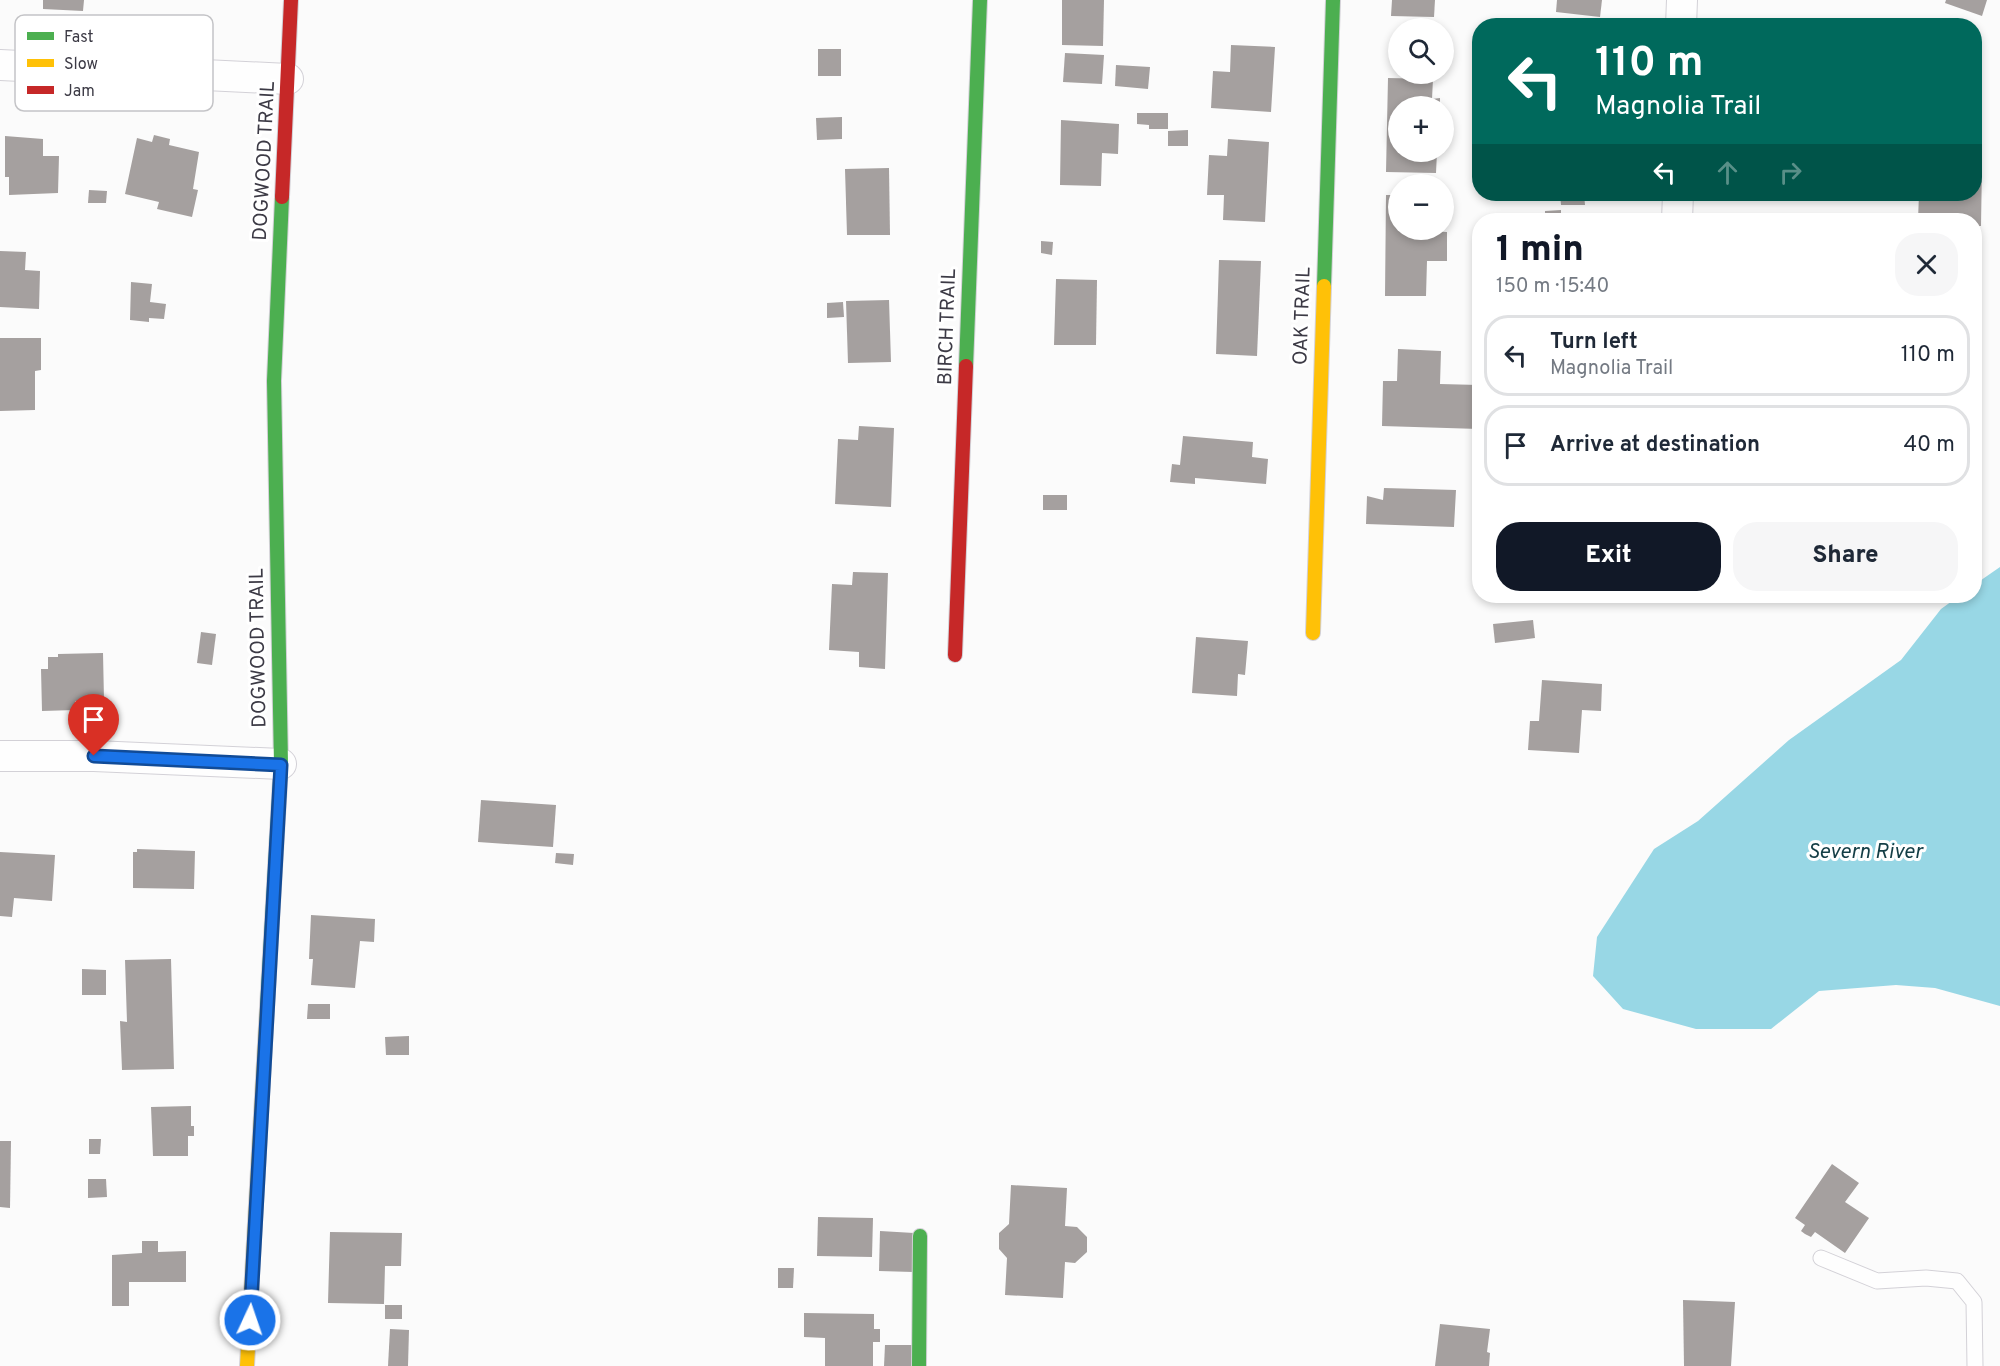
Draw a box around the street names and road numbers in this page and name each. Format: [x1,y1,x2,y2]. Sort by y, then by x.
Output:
street label: DOGWOOD TRAIL [248,81,282,241]
street label: OAK TRAIL [1288,266,1318,366]
street label: BIRCH TRAIL [933,268,963,386]
street label: DOGWOOD TRAIL [245,568,273,728]

